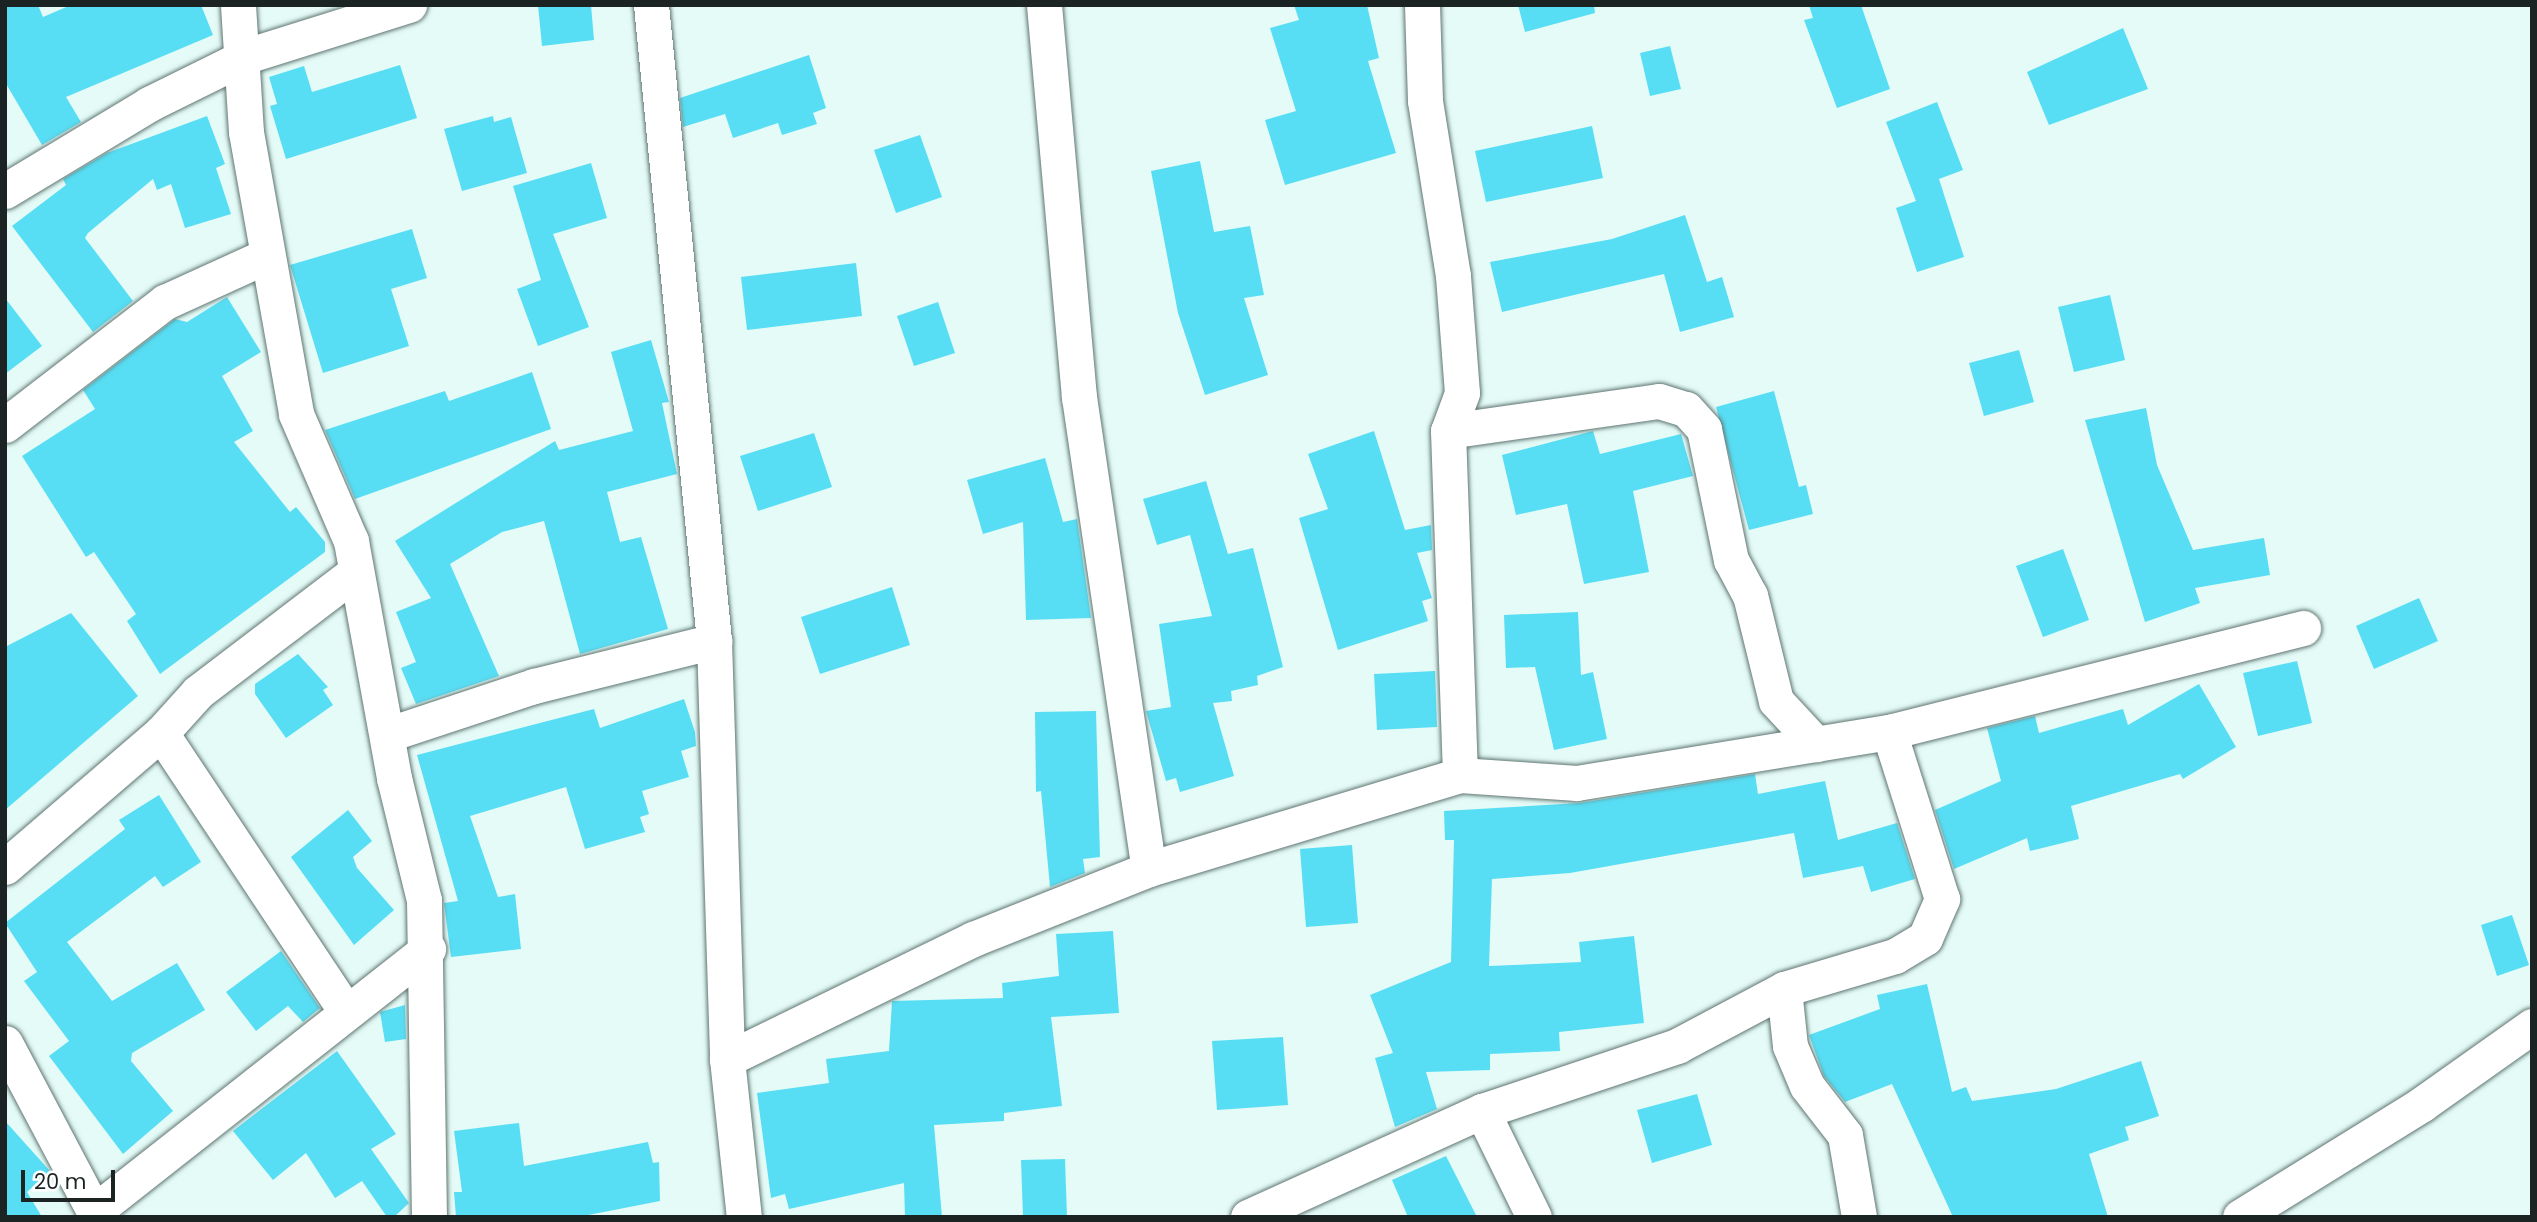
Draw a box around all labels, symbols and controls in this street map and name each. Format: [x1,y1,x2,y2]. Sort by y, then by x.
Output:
scale bar [24,1156,119,1200]
text: 20 m [34,1167,87,1196]

